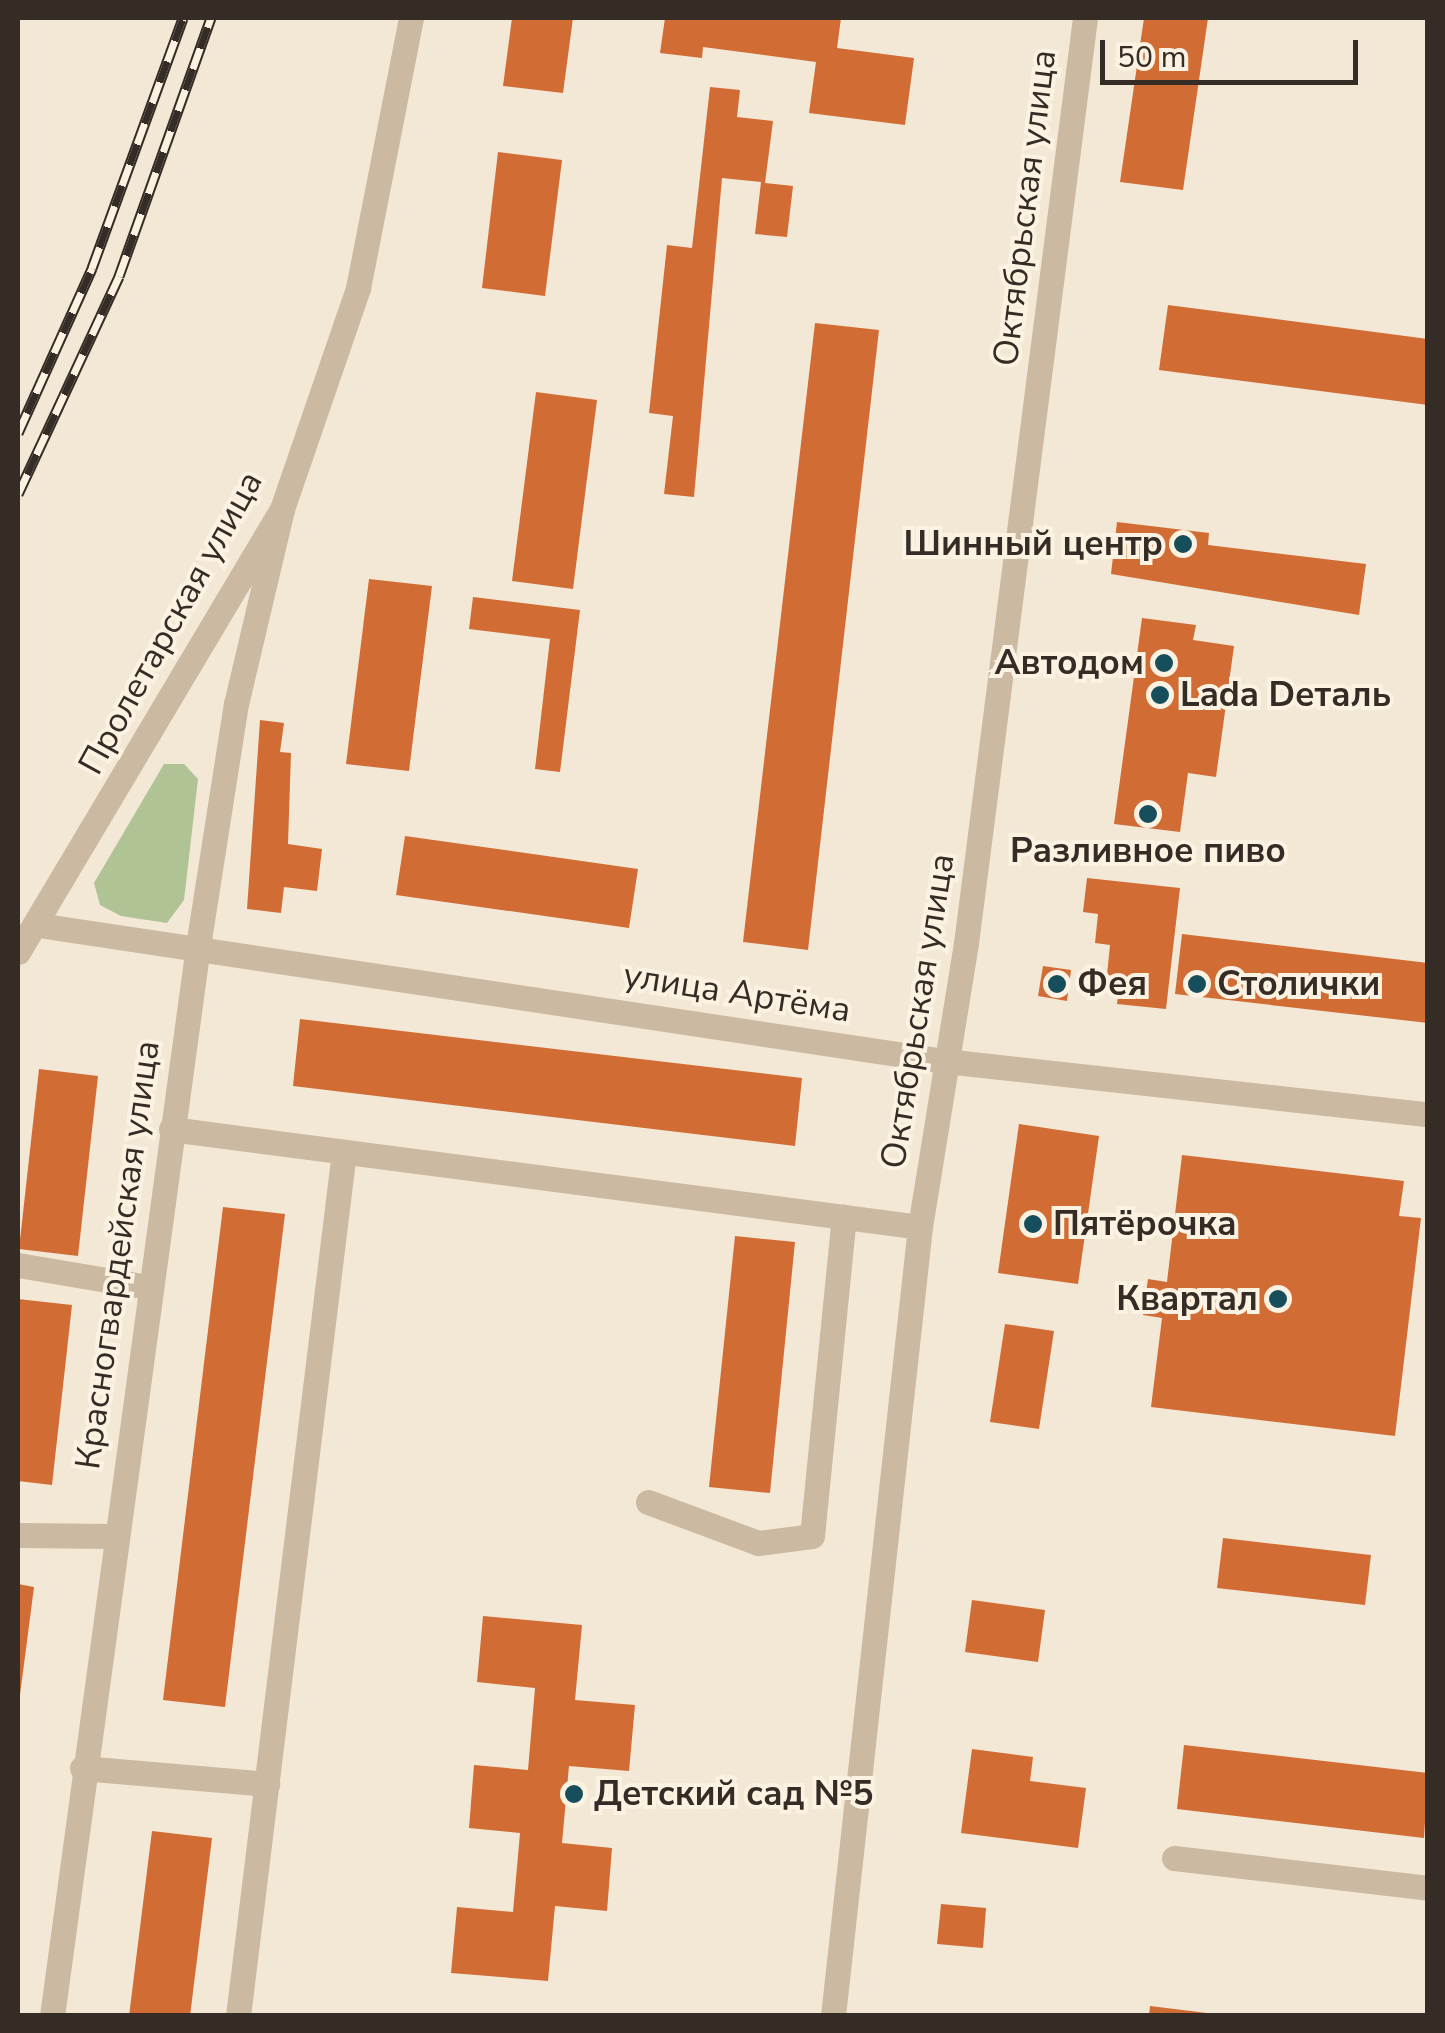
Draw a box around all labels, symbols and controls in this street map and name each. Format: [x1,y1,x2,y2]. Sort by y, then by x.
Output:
scale bar [1105,20,1362,82]
text: 50 m [1117,37,1186,78]
street label: Октябрьская улица [985,47,1065,369]
street label: Пролетарская улица [70,464,272,782]
place label: Шинный центр [904,523,1163,565]
marker: Шинный центр [1172,533,1194,555]
place label: Автодом [994,642,1144,684]
marker: Автодом [1153,652,1175,674]
place label: Lada Dеталь [1180,674,1391,716]
marker: Lada Dеталь [1149,684,1171,706]
marker: Разливное пиво [1137,803,1159,825]
place label: Разливное пиво [1010,830,1286,872]
street label: Октябрьская улица [872,851,964,1171]
street label: улица Артёма [620,954,854,1032]
place label: Фея [1077,963,1147,1005]
place label: Столички [1217,963,1380,1005]
marker: Фея [1046,973,1068,995]
marker: Столички [1186,973,1208,995]
street label: Красногвардейская улица [67,1038,169,1472]
place label: Пятёрочка [1053,1203,1237,1245]
marker: Пятёрочка [1022,1213,1044,1235]
place label: Квартал [1116,1278,1258,1320]
marker: Квартал [1267,1288,1289,1310]
place label: Детский сад №5 [594,1773,873,1815]
marker: Детский сад №5 [563,1783,585,1805]

